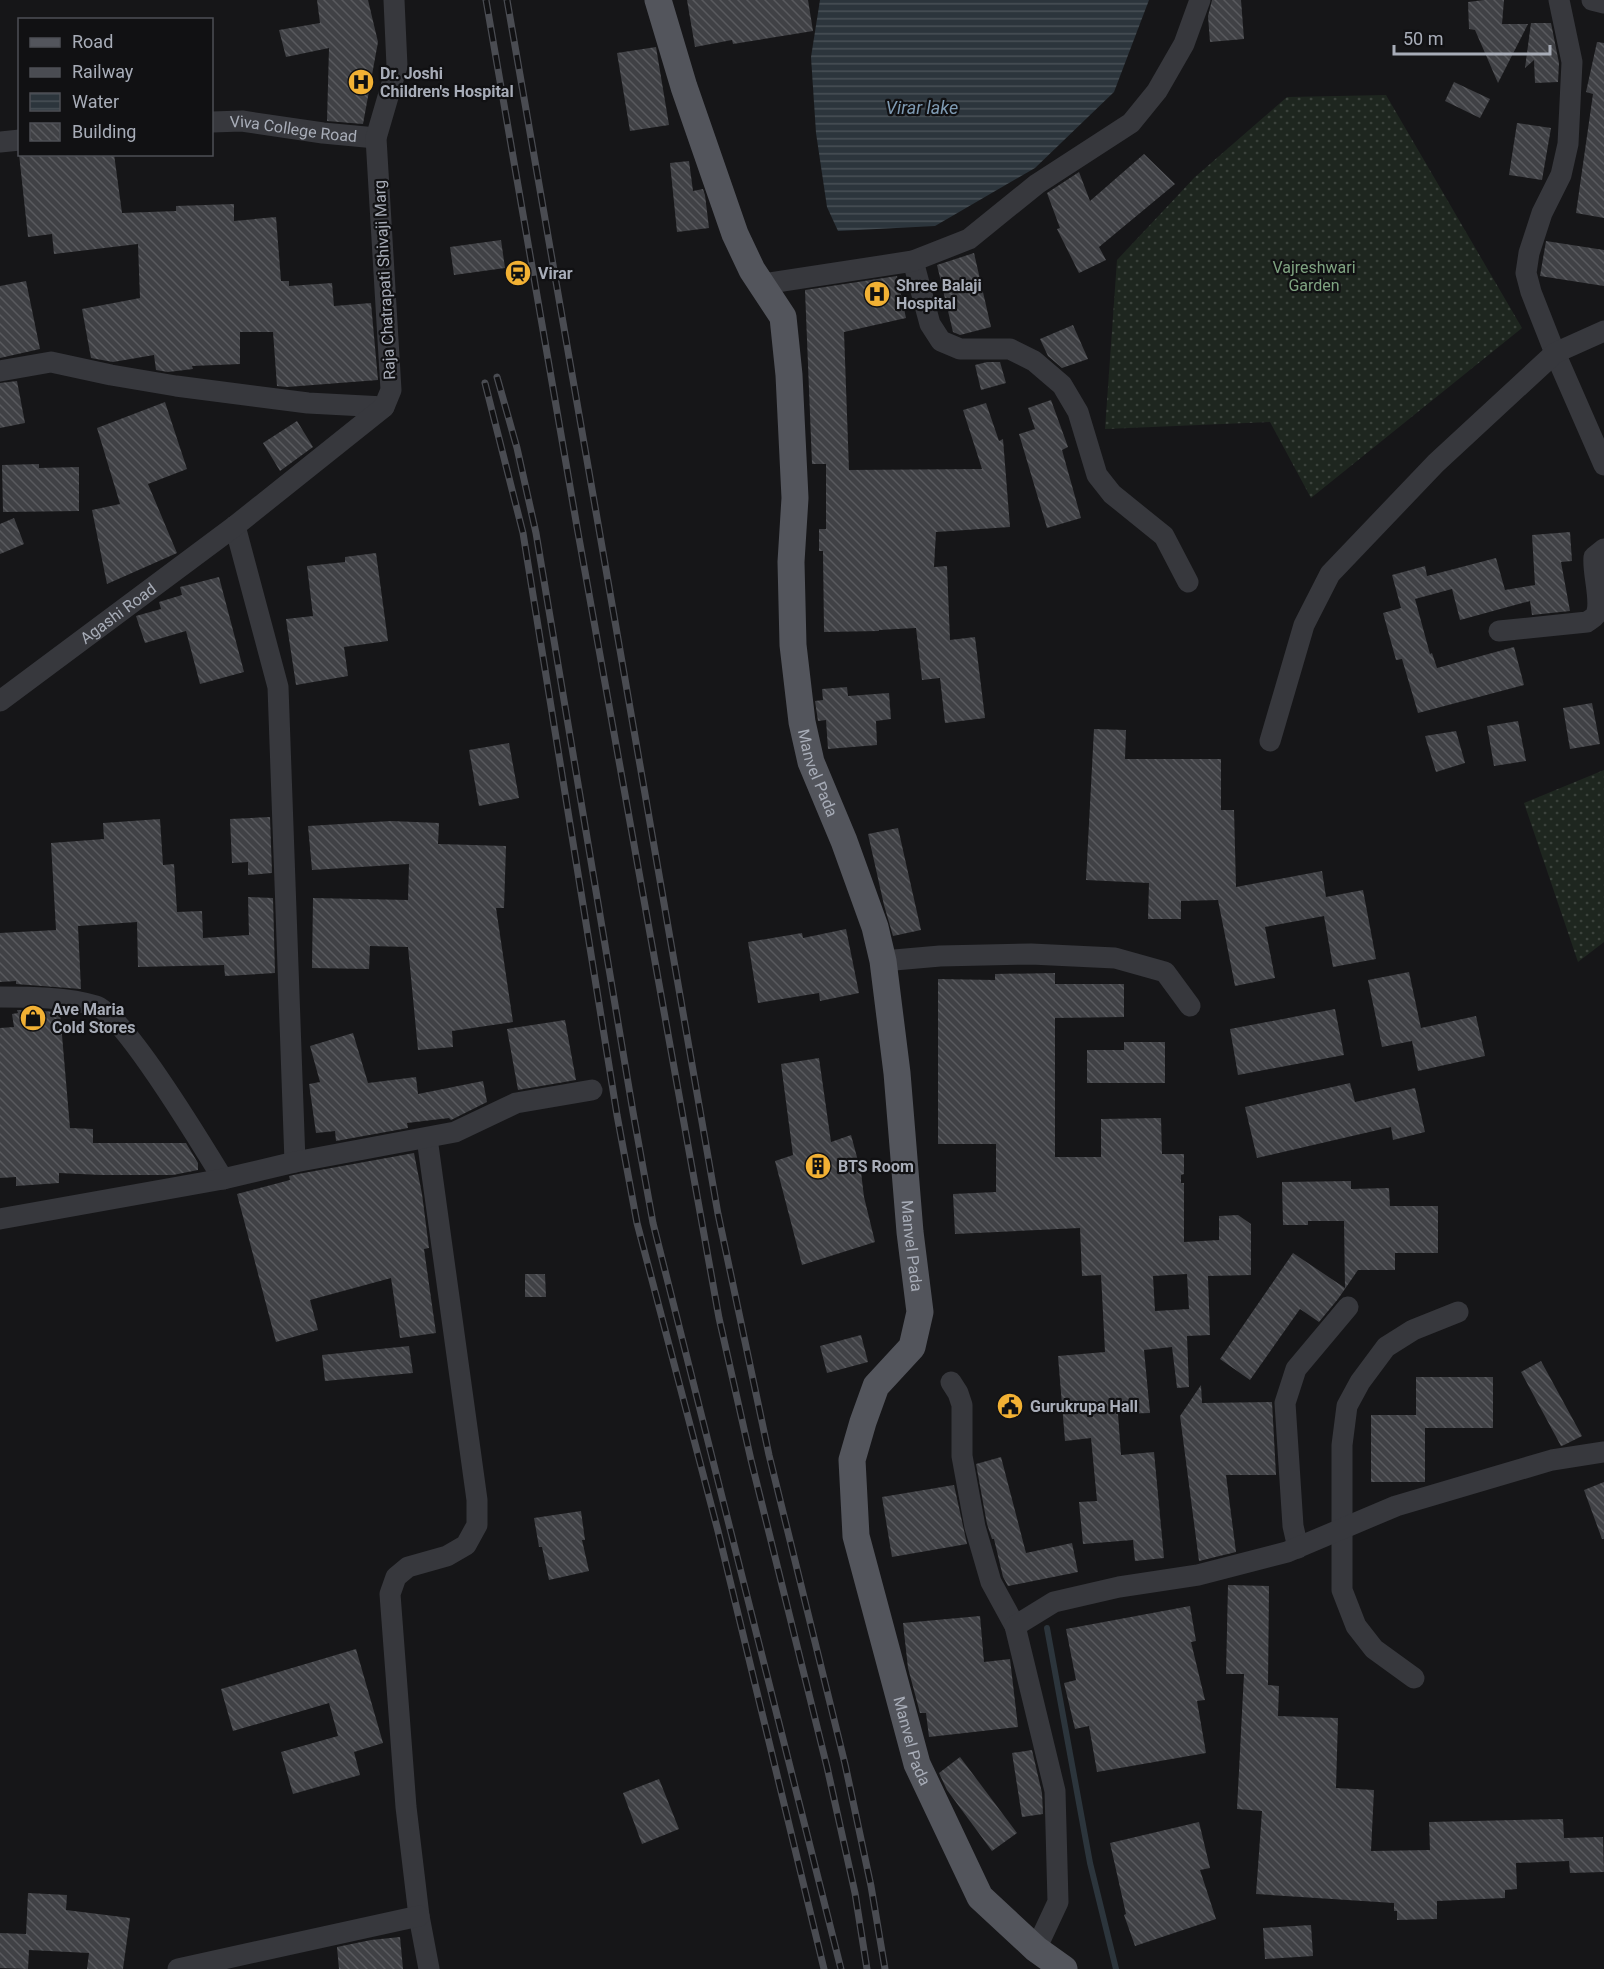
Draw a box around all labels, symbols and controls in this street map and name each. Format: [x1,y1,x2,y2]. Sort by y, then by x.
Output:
legend [18,18,213,156]
scale bar [1394,18,1550,56]
text: 50 m [1403,28,1443,49]
text: Road [72,31,113,52]
text: Railway [72,61,134,82]
place label: Dr. Joshi Children's Hospital [380,64,514,101]
hospital icon: Dr. Joshi Children's Hospital [346,67,376,97]
text: Water [72,91,119,112]
water label: Virar lake [886,97,958,118]
street label: Viva College Road [230,112,358,146]
text: Building [72,121,136,142]
street label: Raja Chatrapati Shivaji Marg [370,180,399,380]
station icon: Virar [503,258,533,288]
park label: Vajreshwari Garden [1272,258,1356,295]
place label: Virar [538,264,573,283]
place label: Shree Balaji Hospital [896,276,982,313]
hospital icon: Shree Balaji Hospital [862,279,892,309]
street label: Agashi Road [77,579,160,648]
street label: Manvel Pada [794,727,842,820]
place label: Ave Maria Cold Stores [52,1000,135,1037]
shop icon: Ave Maria Cold Stores [18,1003,48,1033]
building icon: BTS Room [803,1151,833,1181]
place label: BTS Room [838,1157,914,1176]
street label: Manvel Pada [897,1199,926,1293]
public building icon: Gurukrupa Hall [995,1391,1025,1421]
place label: Gurukrupa Hall [1030,1397,1138,1416]
street label: Manvel Pada [889,1694,935,1789]

